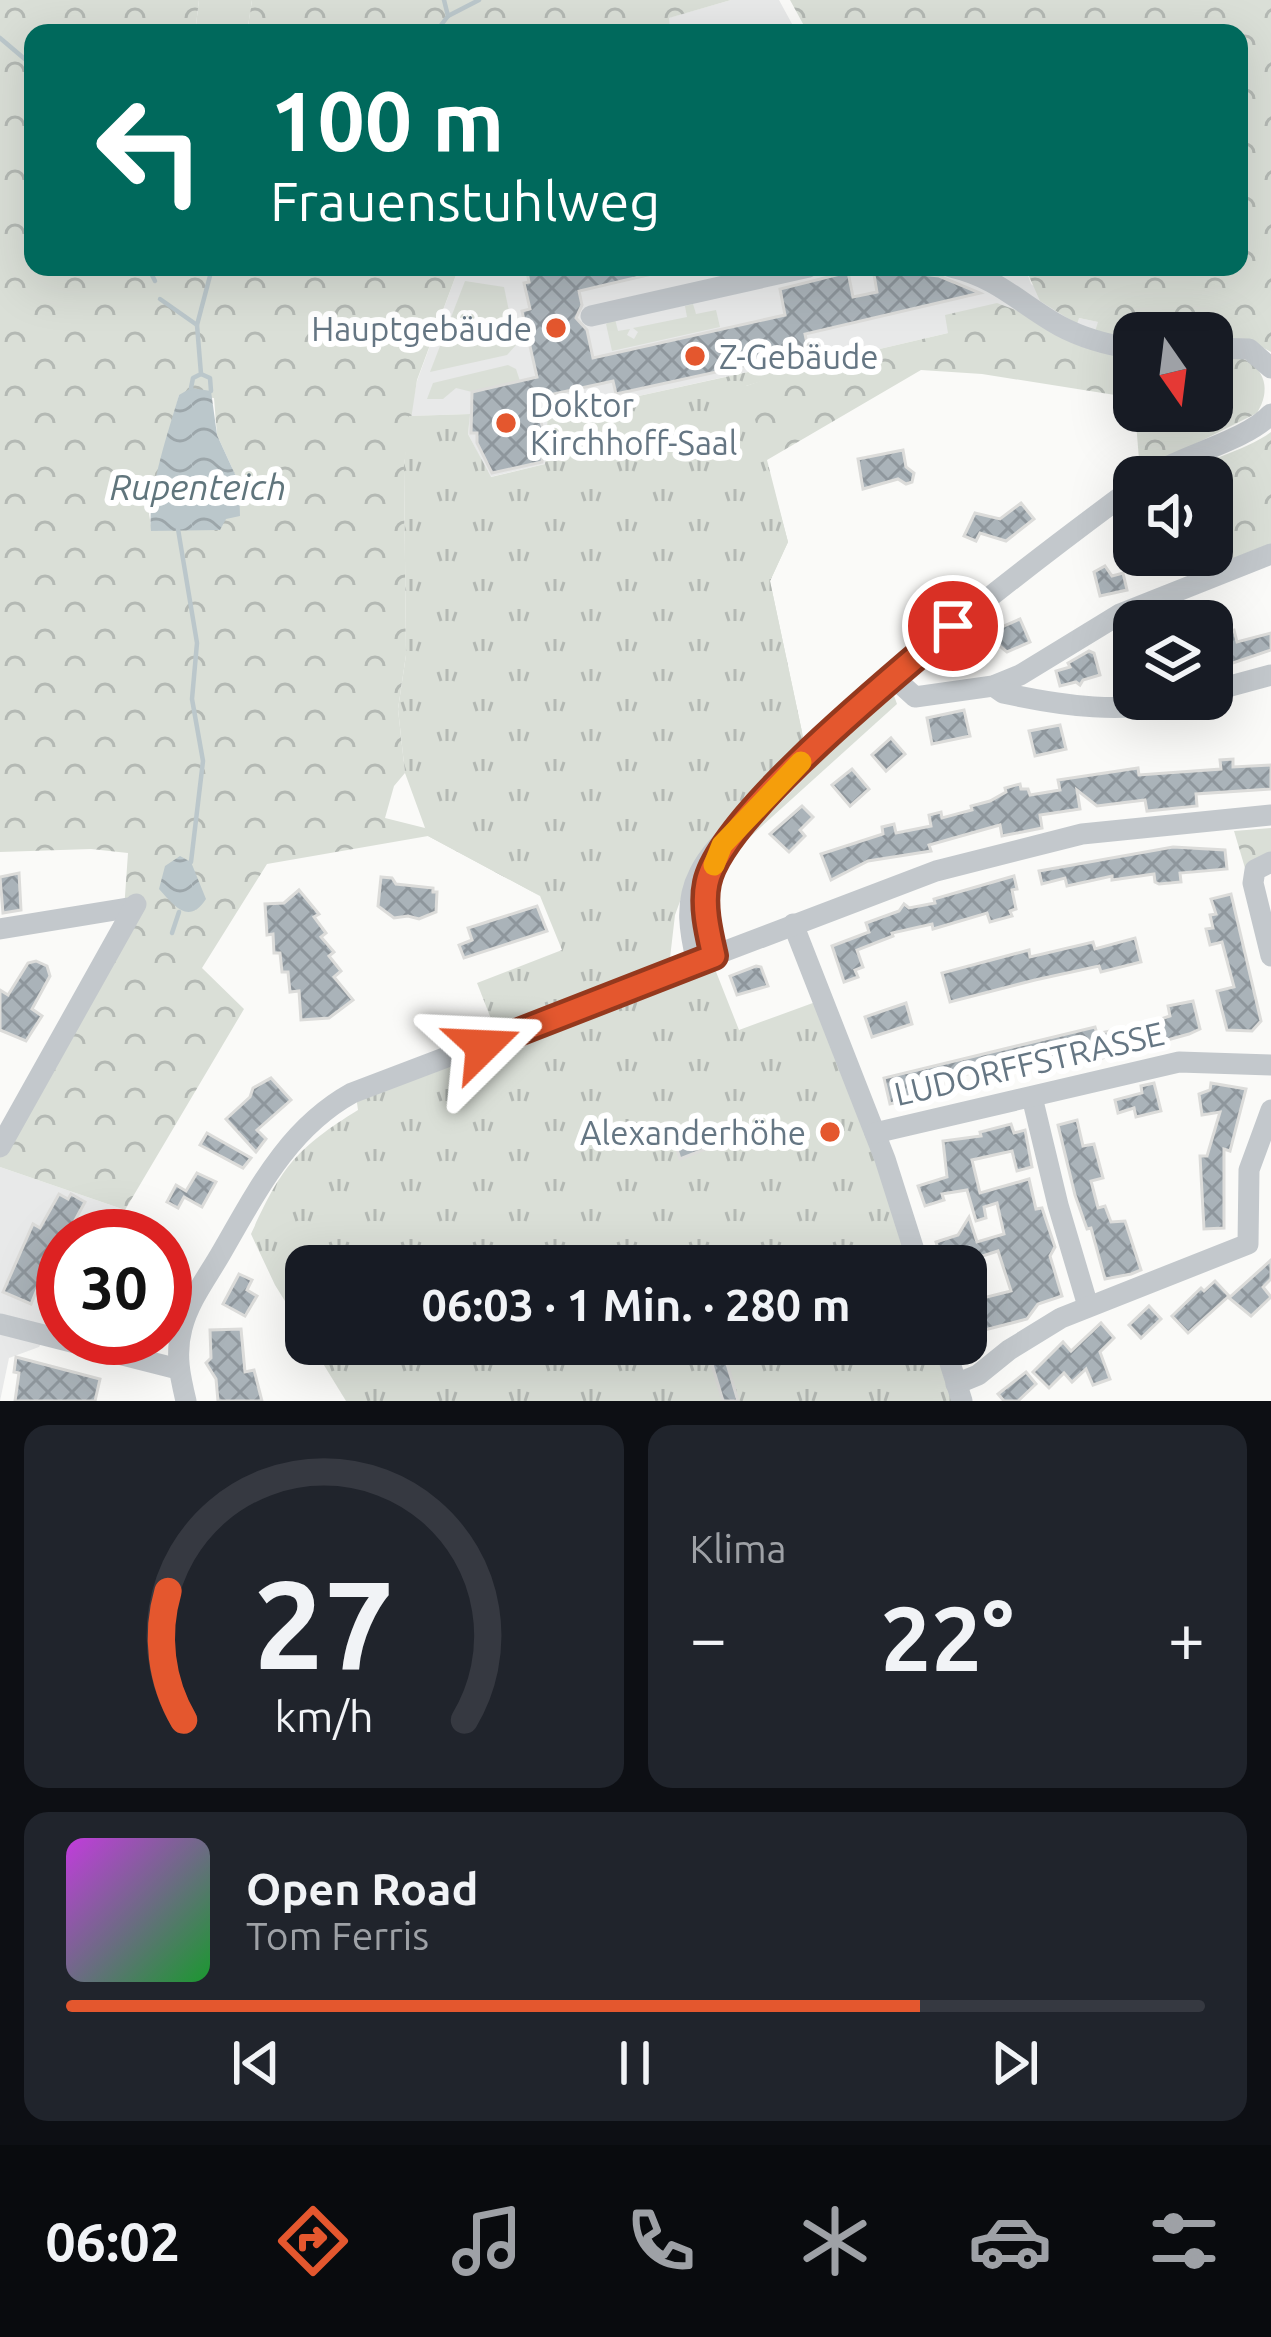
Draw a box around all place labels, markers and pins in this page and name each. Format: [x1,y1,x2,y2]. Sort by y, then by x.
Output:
place label: Hauptgebäude [311,310,532,347]
marker: Hauptgebäude [543,315,569,341]
place label: Z-Gebäude [719,338,879,375]
marker: Z-Gebäude [682,343,708,369]
place label: Doktor Kirchhoff-Saal [530,386,737,461]
marker: Doktor Kirchhoff-Saal [493,410,519,436]
pin [902,575,1004,677]
place label: Alexanderhöhe [580,1114,806,1151]
marker: Alexanderhöhe [817,1119,843,1145]

